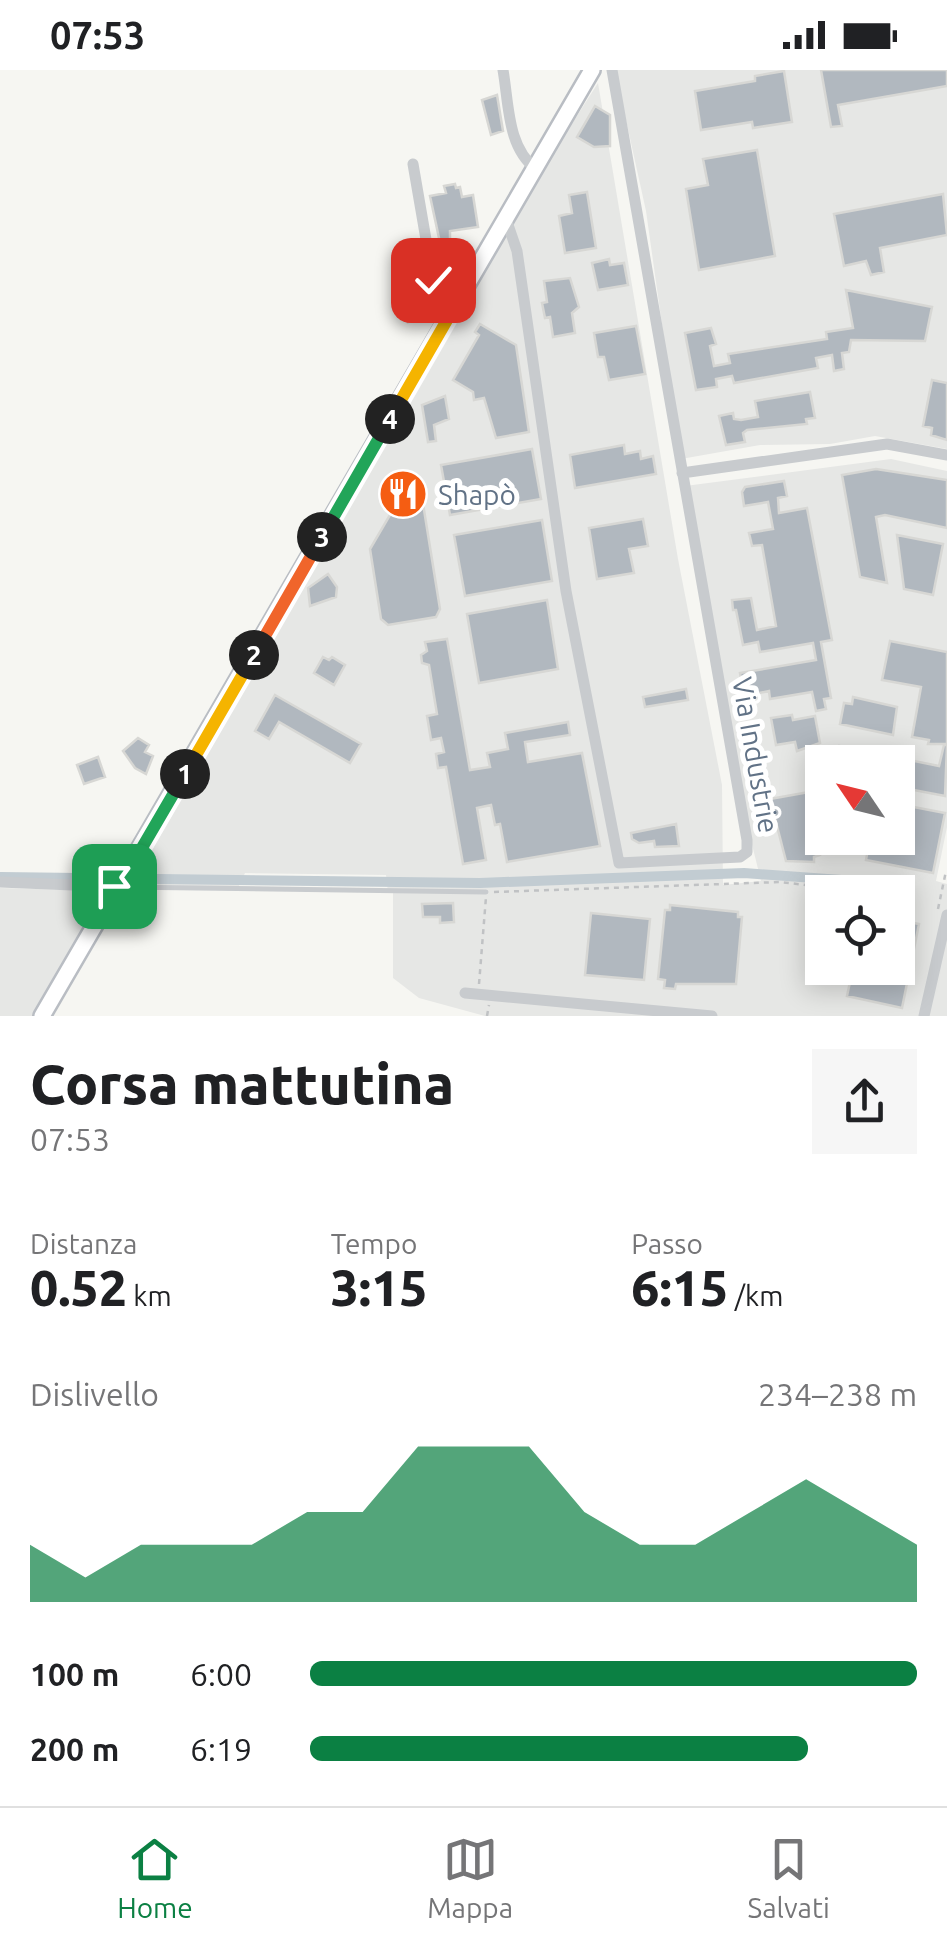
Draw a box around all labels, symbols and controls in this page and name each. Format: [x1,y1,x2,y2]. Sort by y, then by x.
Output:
text: 07:53 [50,14,145,56]
pin [391,238,476,323]
icon: check [406,253,461,308]
pin: 4 [365,394,415,444]
text: 4 [382,403,398,434]
restaurant icon: Shapò [377,468,429,520]
place label: Shapò [438,479,516,510]
pin: 3 [297,512,347,562]
text: 3 [314,521,330,552]
pin: 2 [229,630,279,680]
text: 2 [246,639,262,670]
street label: Via Industrie [727,675,785,835]
north arrow [805,745,915,855]
map controls [805,745,915,985]
pin: 1 [160,749,210,799]
text: 1 [177,758,193,789]
pin [72,844,157,929]
icon: arrive [87,859,142,914]
button: locate [805,875,915,985]
button: share [812,1049,917,1154]
text: Corsa mattutina [30,1053,454,1114]
text: 07:53 [30,1121,110,1157]
text: Distanza [30,1228,137,1259]
text: Tempo [331,1228,417,1259]
text: Passo [631,1228,703,1259]
text: 0.52 [30,1259,127,1315]
text: 3:15 [331,1259,428,1315]
text: 6:15 [631,1259,728,1315]
text: km [127,1280,172,1311]
text: /km [728,1280,783,1311]
text: Dislivello [30,1376,159,1412]
text: 234–238 m [758,1376,917,1412]
text: 100 m [30,1656,119,1692]
text: 6:00 [190,1656,252,1692]
text: 200 m [30,1731,119,1767]
text: 6:19 [190,1731,252,1767]
tab: Home [117,1832,193,1923]
tab: Mappa [427,1832,513,1923]
tab: Salvati [748,1832,830,1923]

